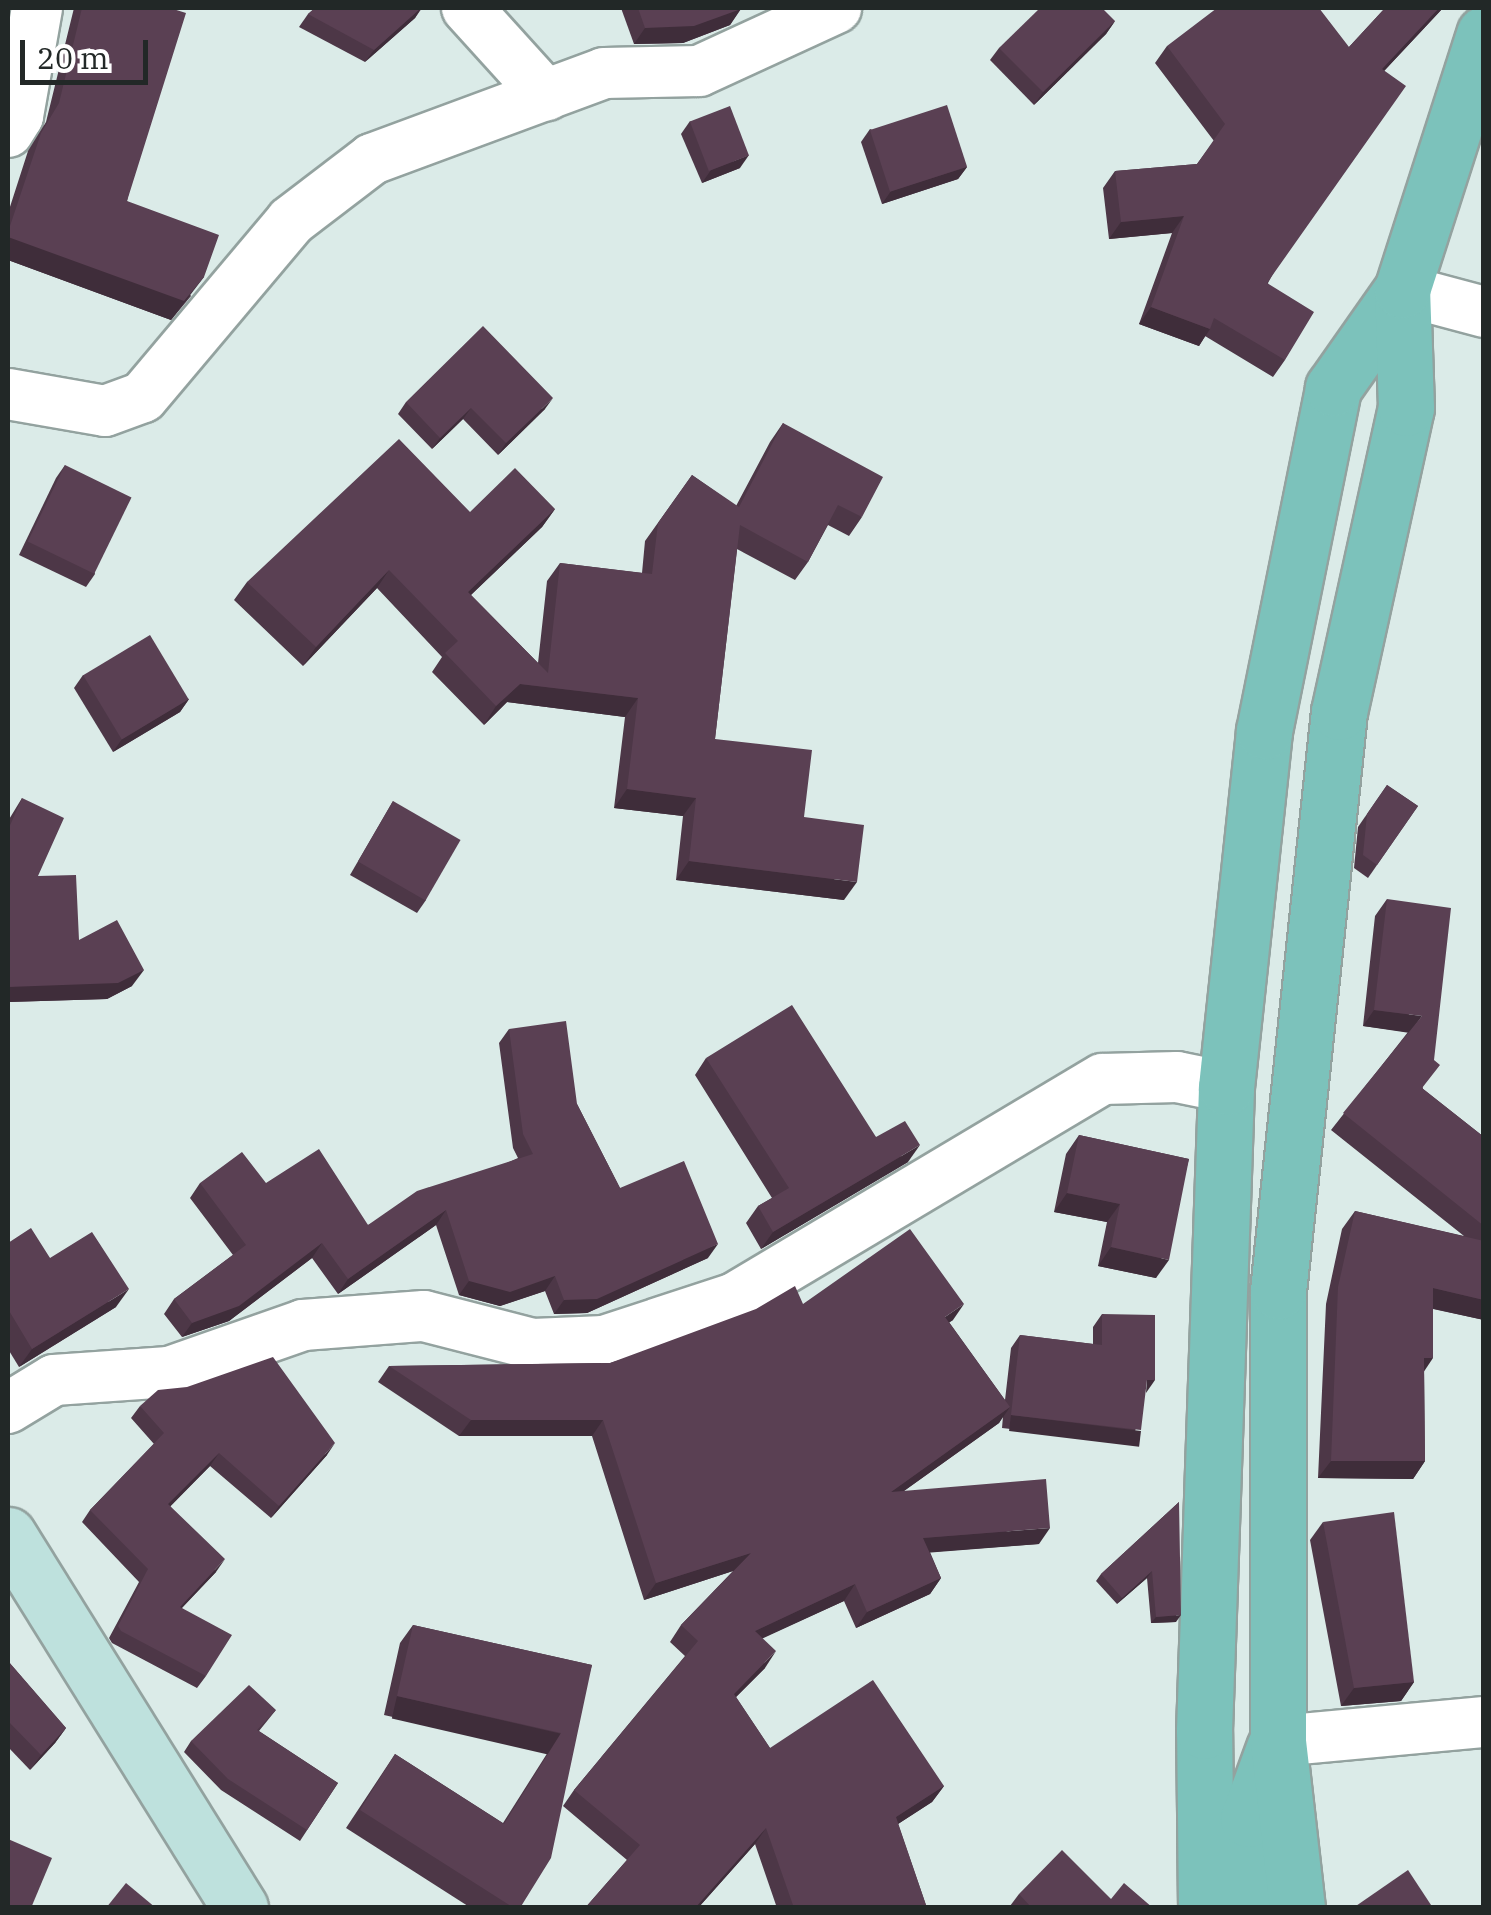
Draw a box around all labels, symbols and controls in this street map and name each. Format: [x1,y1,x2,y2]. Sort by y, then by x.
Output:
scale bar [25,20,152,82]
text: 20 m [37,38,109,77]

